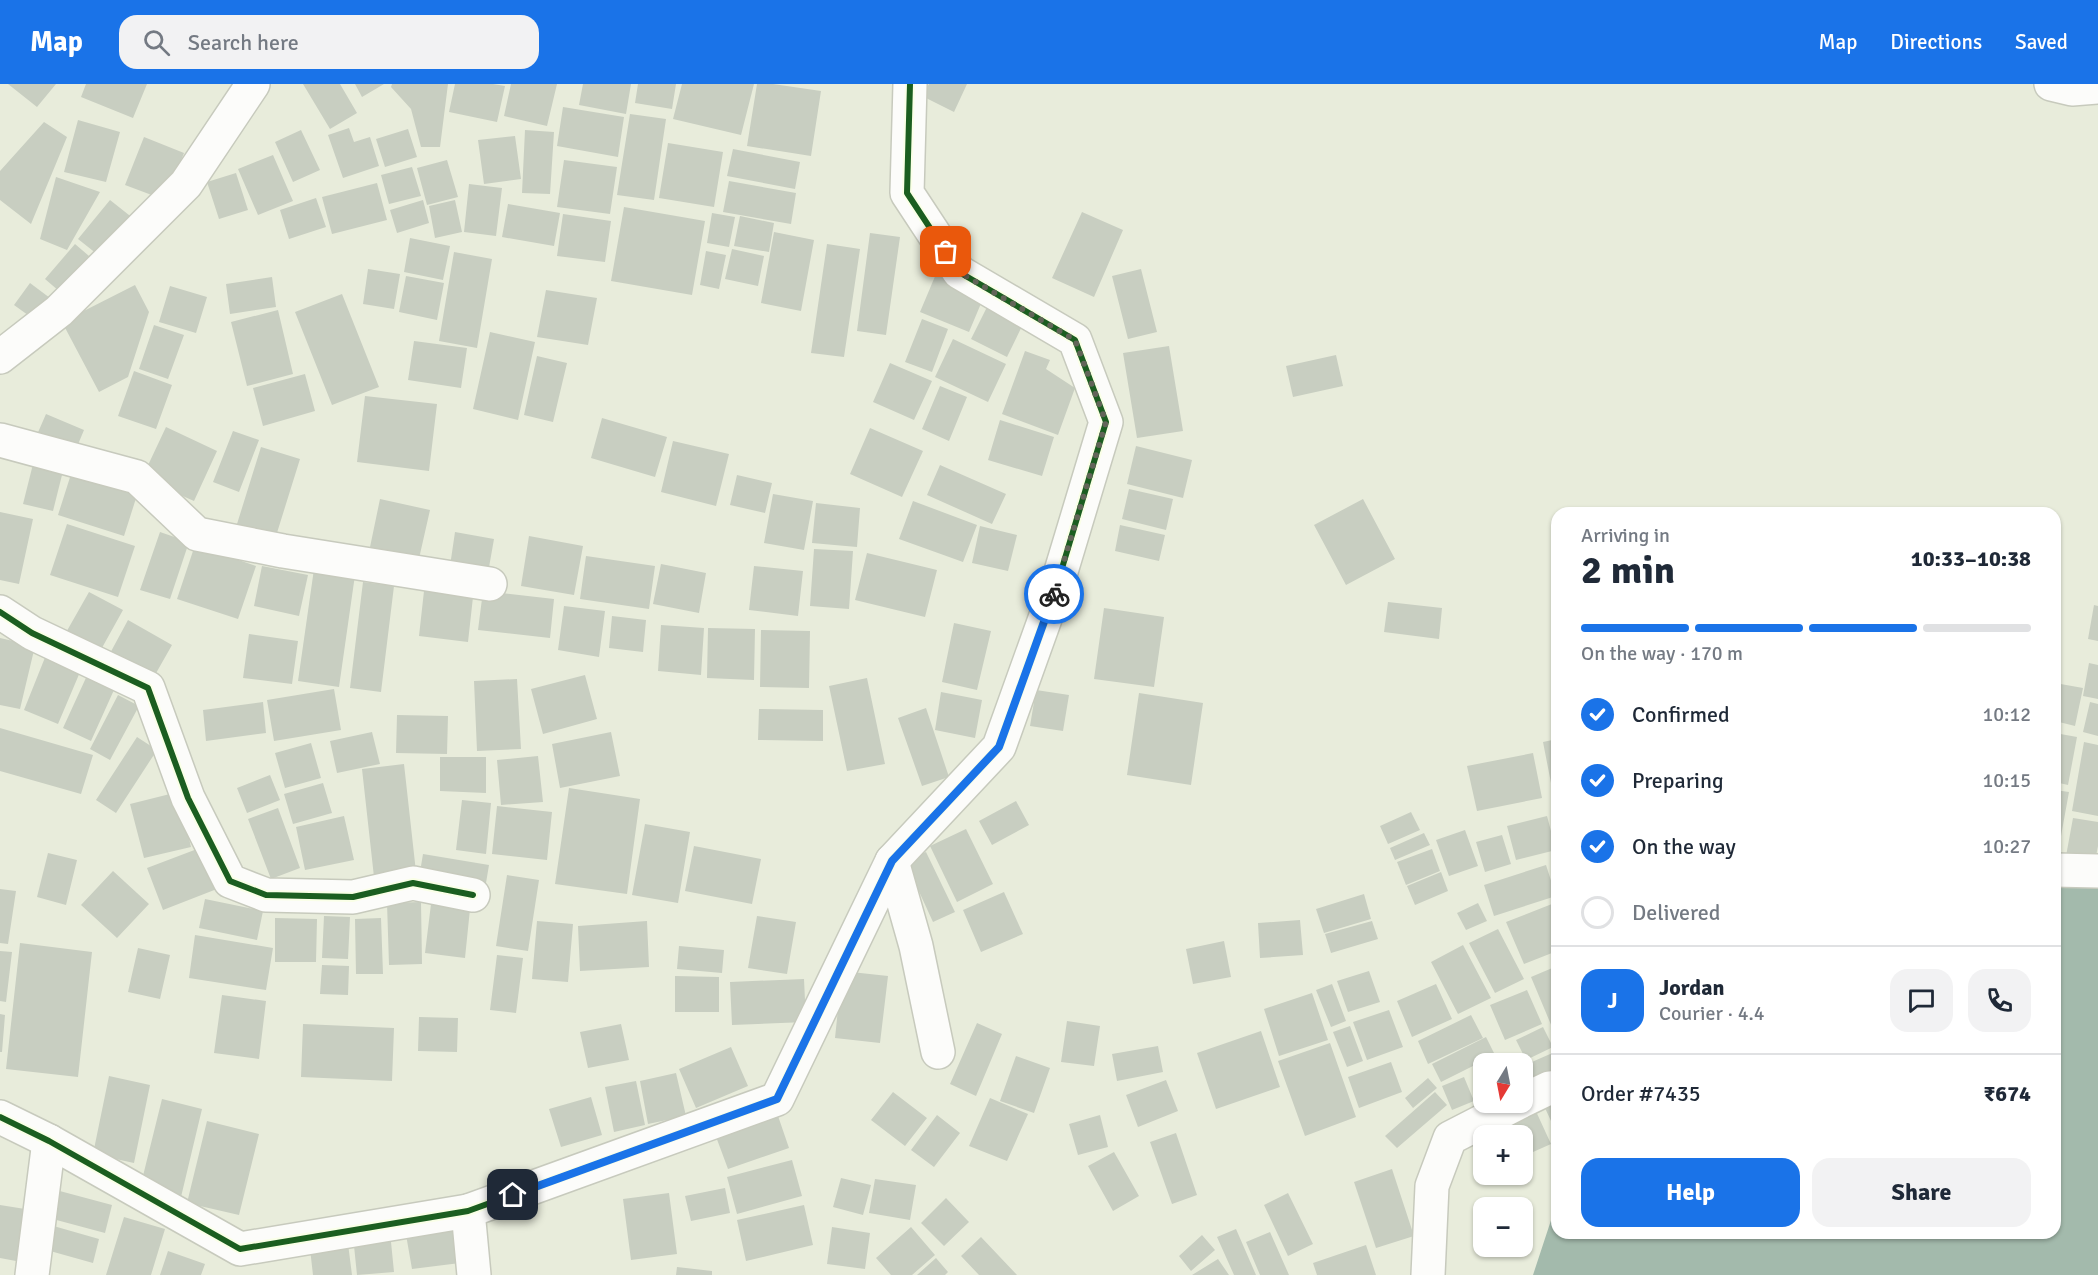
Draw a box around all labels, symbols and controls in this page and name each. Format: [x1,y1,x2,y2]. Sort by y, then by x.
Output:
search box [119,15,539,69]
text: Map [30,25,83,59]
icon: search [140,26,173,59]
text: Search here [188,29,299,56]
text: Map [1819,29,1857,55]
text: Directions [1890,29,1982,55]
text: Saved [2015,29,2068,55]
pin [920,226,971,277]
icon: bag [929,235,962,268]
text: Arriving in [1581,523,1670,548]
text: 10:33–10:38 [1911,545,2031,572]
text: 2 min [1581,546,1675,594]
courier [1024,564,1084,624]
icon: bike [1038,578,1071,611]
text: On the way · 170 m [1581,641,1743,666]
icon: check [1581,698,1614,731]
text: Confirmed [1632,701,1730,728]
text: 10:12 [1982,702,2031,727]
icon: check [1581,764,1614,797]
text: Preparing [1632,767,1724,794]
text: 10:15 [1982,768,2031,793]
icon: check [1581,830,1614,863]
text: On the way [1632,833,1736,860]
text: 10:27 [1982,834,2031,859]
text: Delivered [1632,899,1720,926]
button: chat [1890,969,1953,1032]
button: phone [1968,969,2031,1032]
text: Jordan [1659,974,1725,1001]
text: J [1607,987,1618,1014]
text: Courier · 4.4 [1659,1001,1765,1026]
north arrow [1473,1053,1533,1113]
map controls [1473,1053,1533,1257]
text: Order #7435 [1581,1080,1701,1107]
text: ₹674 [1983,1080,2031,1107]
button: + [1473,1125,1533,1185]
button: Help [1581,1158,1800,1227]
button: Share [1812,1158,2031,1227]
pin [487,1169,538,1220]
icon: home [496,1178,529,1211]
button: − [1473,1197,1533,1257]

